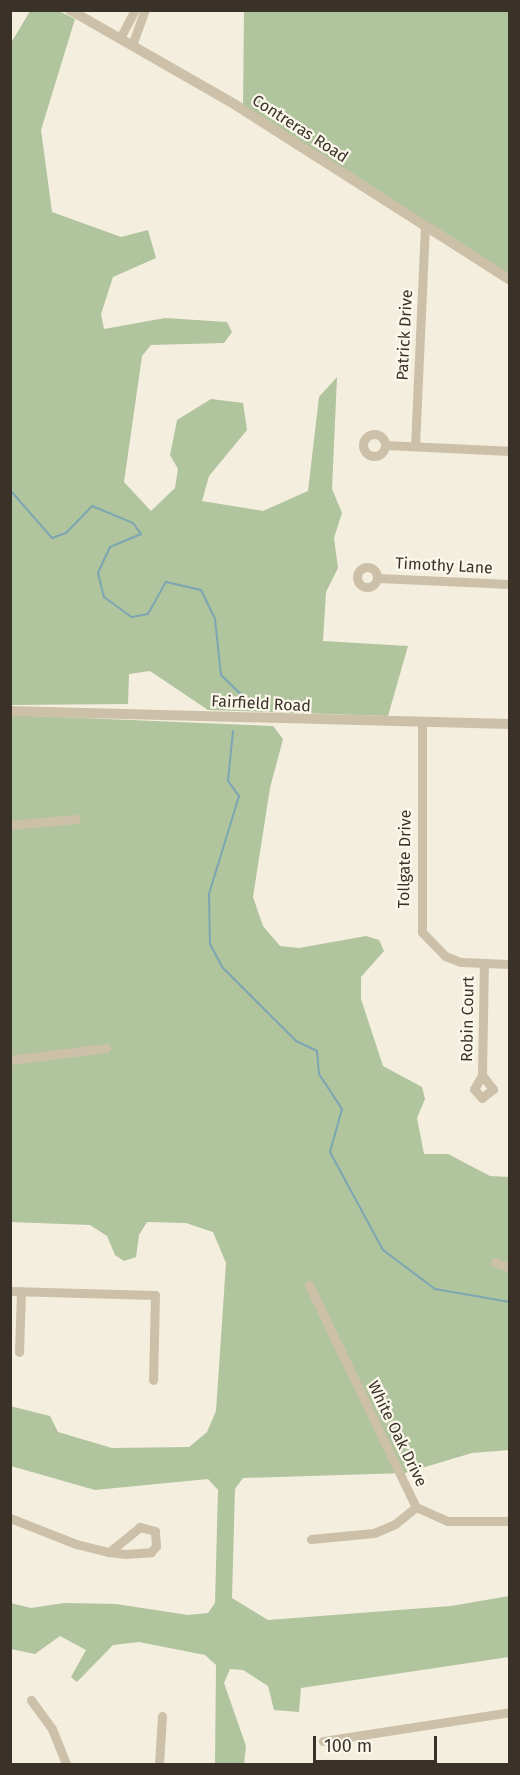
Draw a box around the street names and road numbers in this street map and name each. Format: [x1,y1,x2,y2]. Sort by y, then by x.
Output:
street label: Contreras Road [249,91,351,167]
street label: Patrick Drive [393,289,417,381]
street label: Timothy Lane [395,554,493,578]
street label: Fairfield Road [211,692,311,716]
street label: Tollgate Drive [395,809,415,909]
street label: Robin Court [458,976,478,1062]
street label: White Oak Drive [363,1378,431,1490]

